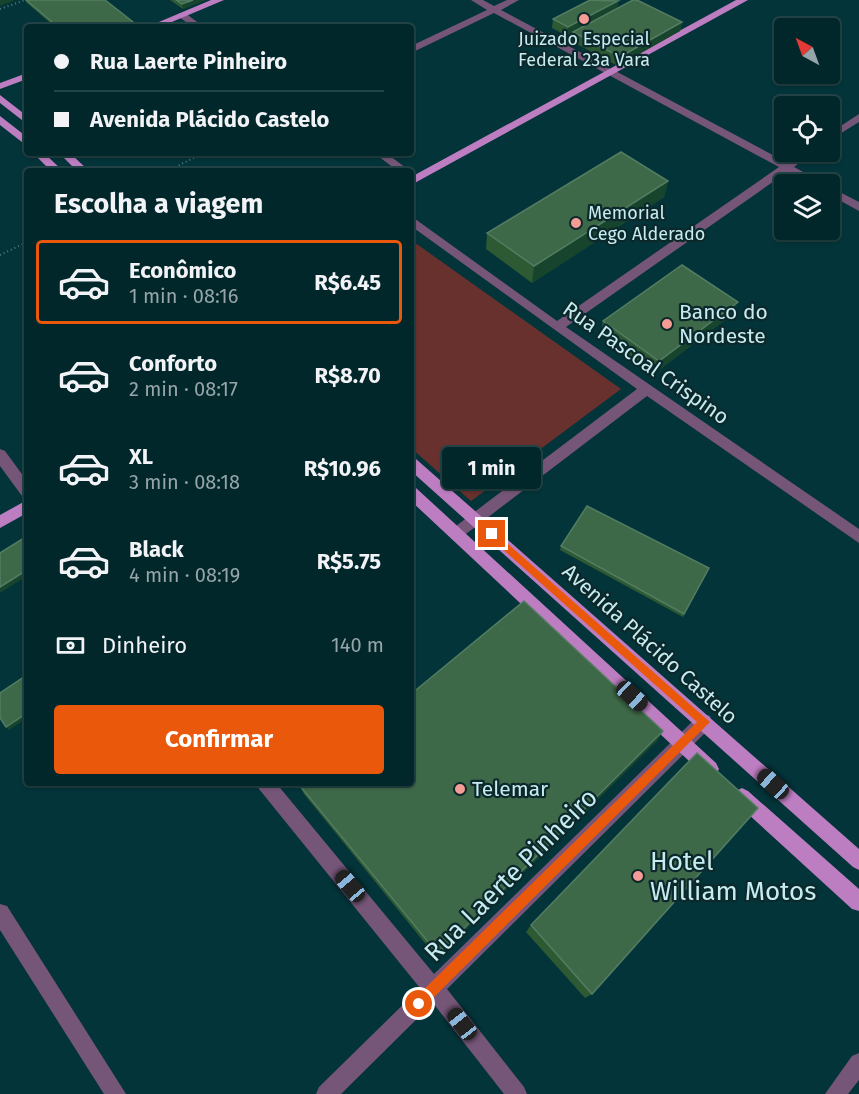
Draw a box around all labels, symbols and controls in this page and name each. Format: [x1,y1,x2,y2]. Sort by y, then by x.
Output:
marker: Juizado Especial Federal 23a Vara [577,12,591,26]
north arrow [774,18,840,84]
map controls [774,18,840,240]
place label: Juizado Especial Federal 23a Vara [518,28,650,71]
text: Rua Laerte Pinheiro [90,48,287,75]
button: locate [774,96,840,162]
text: Avenida Plácido Castelo [90,106,329,133]
button: layers [774,174,840,240]
text: Escolha a viagem [54,188,263,220]
place label: Memorial Cego Alderado [588,202,705,245]
marker: Memorial Cego Alderado [569,216,583,230]
icon: car [57,255,111,309]
text: Econômico [129,257,236,284]
text: R$6.45 [314,269,381,296]
text: 1 min · 08:16 [129,284,238,308]
street label: Rua Pascoal Crispino [558,296,734,430]
place label: Banco do Nordeste [679,299,768,349]
marker: Banco do Nordeste [660,317,674,331]
icon: car [57,348,111,402]
text: Conforto [129,350,217,377]
text: R$8.70 [315,362,381,389]
text: 2 min · 08:17 [129,377,238,401]
icon: car [57,441,111,495]
text: XL [129,443,153,470]
callout: 1 min [442,447,542,489]
text: R$10.96 [304,455,381,482]
text: 1 min [467,456,516,480]
text: 3 min · 08:18 [129,470,240,494]
route end [478,520,505,547]
icon: car [57,534,111,588]
text: Black [129,536,184,563]
text: R$5.75 [317,548,381,575]
street label: Avenida Plácido Castelo [557,558,743,730]
text: 4 min · 08:19 [129,563,240,587]
icon: cash [54,629,87,662]
text: Dinheiro [102,632,187,659]
text: 140 m [331,633,384,657]
car [613,677,651,715]
button: Confirmar [54,705,384,774]
car [754,765,792,803]
place label: Telemar [472,776,548,802]
street label: Rua Laerte Pinheiro [418,782,604,968]
marker: Telemar [453,782,467,796]
place label: Hotel William Motos [650,846,816,907]
car [332,866,368,906]
marker: Hotel William Motos [631,869,645,883]
route start [405,990,432,1017]
car [444,1004,480,1044]

